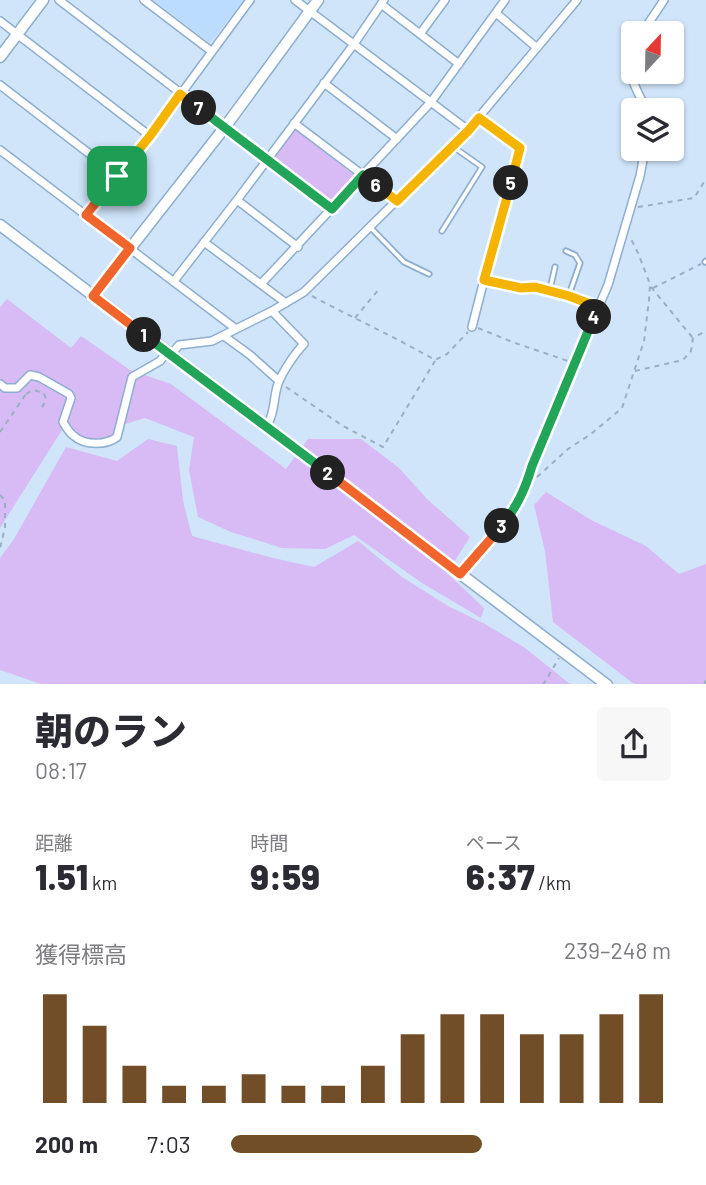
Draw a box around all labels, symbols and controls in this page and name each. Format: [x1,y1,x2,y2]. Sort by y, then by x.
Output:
north arrow [621,21,684,84]
map controls [621,21,684,161]
pin: 7 [182,90,216,126]
text: 7 [194,96,203,119]
button: layers [621,98,684,161]
pin [87,146,147,206]
icon: arrive [98,157,136,195]
pin: 5 [494,166,528,200]
pin: 6 [358,168,394,202]
text: 5 [505,171,516,194]
text: 6 [370,173,381,196]
pin: 4 [576,300,612,334]
text: 4 [588,305,599,328]
pin: 1 [127,318,162,352]
text: 1 [140,323,147,346]
pin: 2 [310,456,346,490]
text: 2 [322,461,333,484]
pin: 3 [484,508,520,544]
text: 3 [496,514,507,537]
text: 朝のラン [35,707,187,753]
button: share [597,707,671,781]
text: 08:17 [35,756,87,784]
text: 距離 [35,831,73,854]
text: 時間 [250,831,288,854]
text: ペース [466,831,522,854]
text: 1.51 [35,855,88,897]
text: 9:59 [250,855,320,897]
text: 6:37 [466,855,535,897]
text: km [88,871,117,894]
text: /km [535,871,571,894]
text: 239–248 m [564,936,671,964]
text: 獲得標高 [35,940,127,968]
text: 200 m [35,1130,98,1158]
text: 7:03 [147,1130,191,1158]

